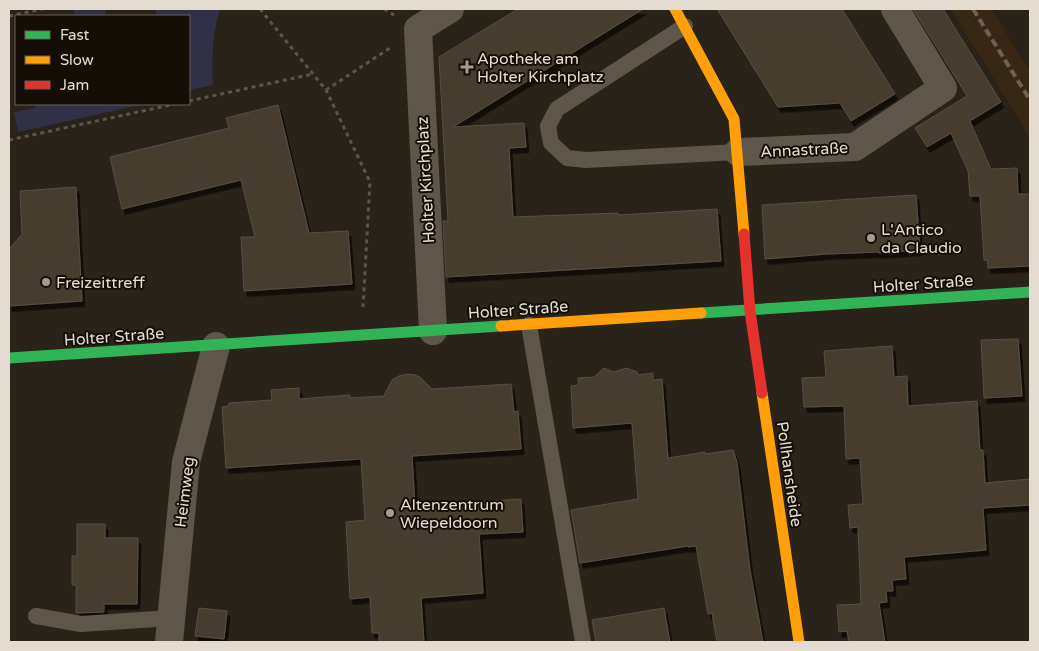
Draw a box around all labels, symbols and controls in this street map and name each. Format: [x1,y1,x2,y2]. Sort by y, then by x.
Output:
legend [15,15,190,105]
text: Fast [60,26,90,44]
place label: Apotheke am Holter Kirchplatz [477,49,604,87]
text: Slow [60,51,94,69]
marker: Apotheke am Holter Kirchplatz [461,61,473,73]
text: Jam [60,76,89,94]
street label: Holter Kirchplatz [413,116,439,244]
street label: Annastraße [760,138,848,162]
place label: L'Antico da Claudio [881,220,962,258]
marker: L'Antico da Claudio [865,232,877,244]
street label: Holter Straße [872,271,974,297]
place label: Freizeittreff [56,273,145,293]
marker: Freizeittreff [40,276,52,288]
street label: Holter Straße [467,297,569,323]
street label: Holter Straße [63,324,165,350]
street label: Pollhansheide [772,420,806,528]
street label: Heimweg [171,456,199,529]
place label: Altenzentrum Wiepeldoorn [400,495,504,533]
marker: Altenzentrum Wiepeldoorn [384,507,396,519]

